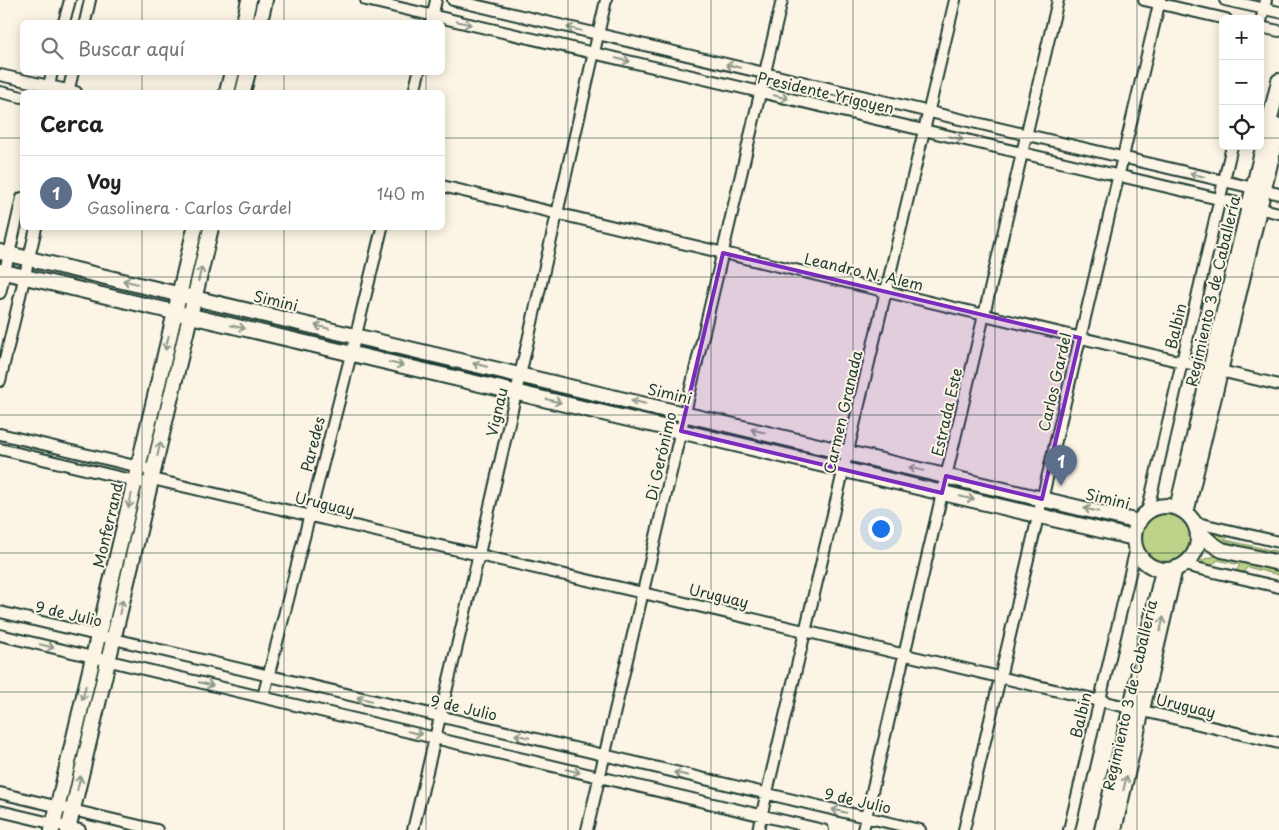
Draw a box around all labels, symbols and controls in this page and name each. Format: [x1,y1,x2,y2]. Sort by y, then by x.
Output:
map controls [1219,15,1264,150]
button: + [1219,15,1264,60]
one-way arrow [456,19,472,28]
search box [20,20,445,75]
one-way arrow [567,24,583,33]
icon: search [38,34,66,62]
text: Buscar aquí [78,34,185,62]
one-way arrow [614,56,630,65]
button: − [1219,60,1264,105]
one-way arrow [725,61,741,70]
street label: Presidente Yrigoyen [755,65,897,119]
one-way arrow [772,93,788,102]
button: locate [1219,105,1264,150]
text: Cerca [40,107,104,139]
one-way arrow [948,134,964,143]
text: Voy [87,167,121,195]
one-way arrow [1190,170,1206,179]
text: 1 [52,181,60,205]
text: 140 m [377,181,425,205]
street label: Regimiento 3 de Caballería [1179,193,1245,389]
text: Gasolinera · Carlos Gardel [87,195,292,219]
street label: Leandro N. Alem [802,246,926,296]
one-way arrow [196,267,205,283]
one-way arrow [123,277,139,286]
street label: Simini [252,284,300,316]
street label: Balbin [1159,301,1191,351]
one-way arrow [314,322,330,331]
one-way arrow [229,323,245,332]
street label: Carlos Gardel [1031,330,1077,434]
one-way arrow [162,335,171,351]
street label: Carmen Granada [817,347,867,476]
one-way arrow [387,360,403,369]
one-way arrow [472,360,488,369]
street label: Estrada Este [925,365,967,459]
street label: Simini [646,377,694,409]
street label: Vignau [479,385,513,439]
one-way arrow [545,397,561,406]
one-way arrow [630,397,646,406]
street label: Di Gerónimo [639,409,681,503]
street label: Paredes [294,414,330,474]
one-way arrow [750,426,766,435]
one-way arrow [155,442,164,458]
pin: 1 [1045,445,1077,486]
one-way arrow [909,464,925,473]
street label: Monferrand [86,480,128,570]
street label: Simini [1084,482,1132,514]
street label: Uruguay [293,485,357,521]
one-way arrow [125,493,134,509]
one-way arrow [959,494,975,503]
one-way arrow [1084,505,1100,514]
your location [868,516,894,542]
street label: Uruguay [687,577,751,613]
street label: 9 de Julio [33,594,105,632]
street label: Regimiento 3 de Caballería [1096,597,1162,793]
one-way arrow [117,600,126,616]
one-way arrow [1158,617,1167,633]
one-way arrow [39,642,55,651]
one-way arrow [197,680,213,689]
one-way arrow [79,685,88,701]
street label: Uruguay [1154,687,1218,723]
street label: 9 de Julio [428,688,500,726]
street label: Balbin [1064,690,1096,740]
one-way arrow [357,694,373,703]
one-way arrow [406,729,422,738]
one-way arrow [515,731,531,740]
one-way arrow [564,767,580,776]
one-way arrow [673,769,689,778]
one-way arrow [75,775,85,791]
one-way arrow [1121,775,1130,791]
street label: 9 de Julio [822,781,894,819]
one-way arrow [831,806,847,815]

